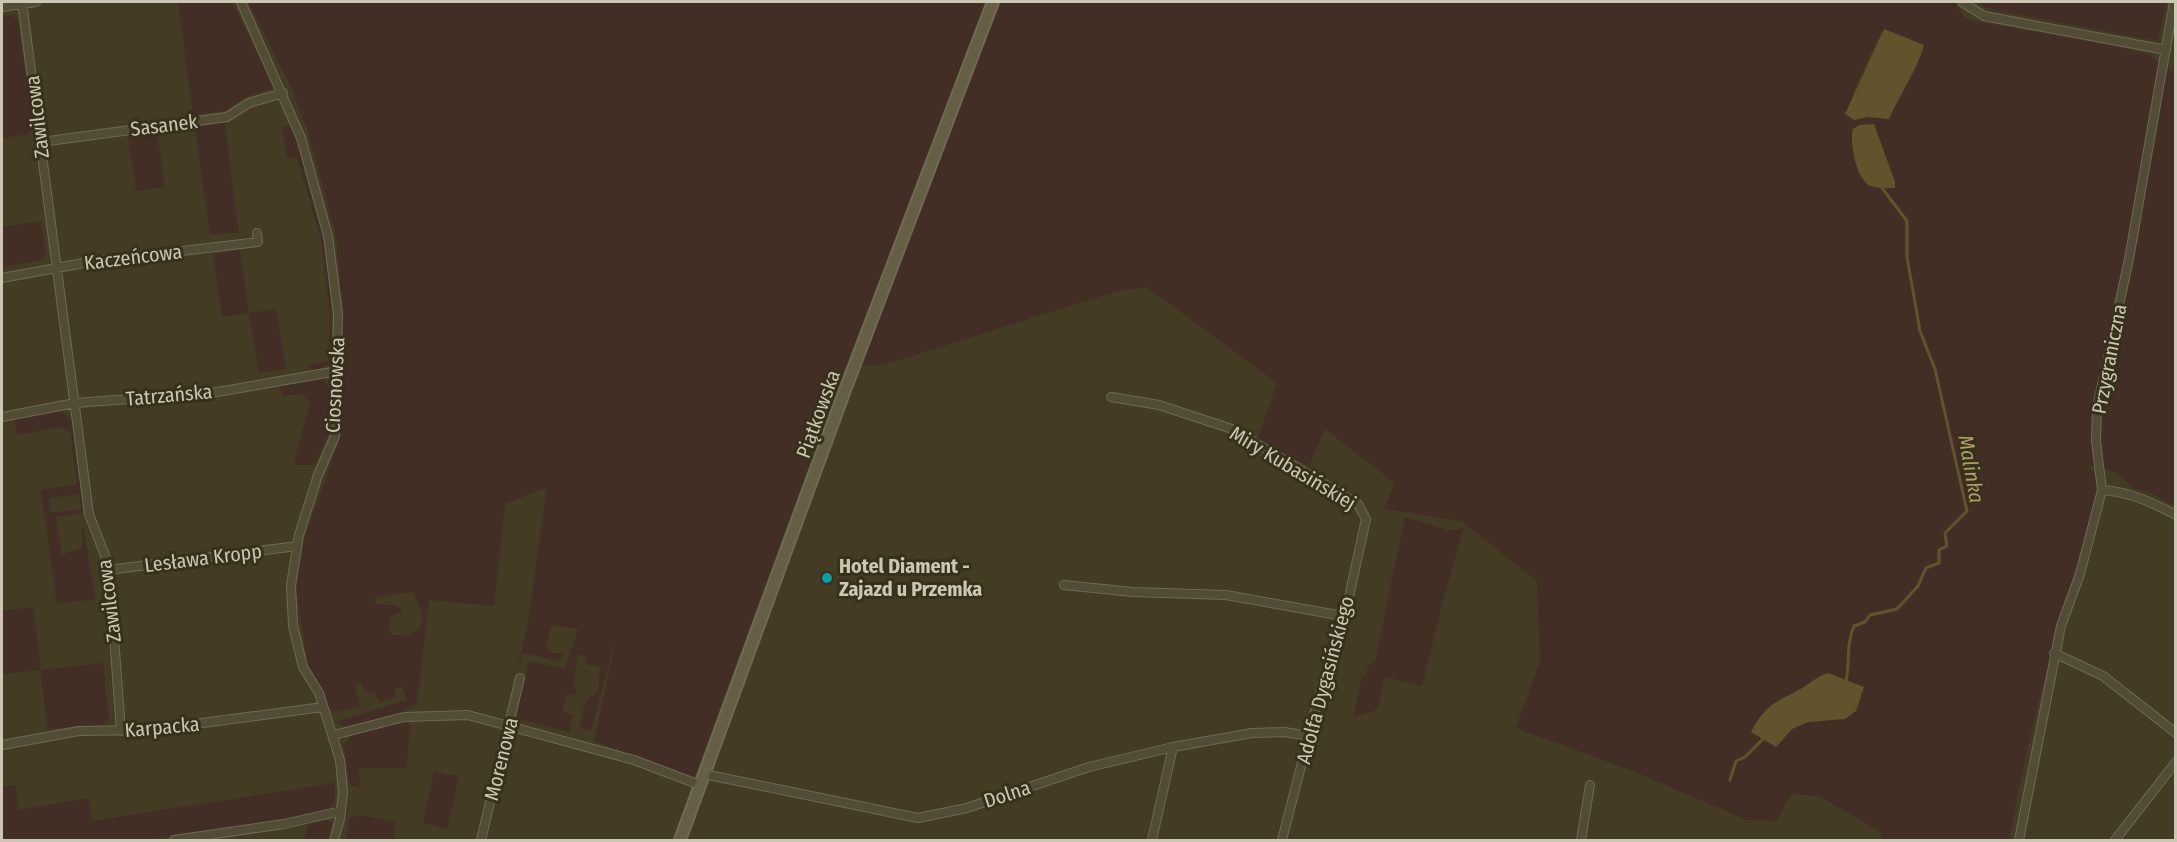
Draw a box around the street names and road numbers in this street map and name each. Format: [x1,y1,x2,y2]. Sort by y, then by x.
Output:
street label: Zawilcowa [20,74,54,160]
street label: Sasanek [129,109,200,141]
street label: Kaczeńcowa [83,239,183,275]
street label: Przygraniczna [2087,302,2131,416]
street label: Ciosnowska [321,337,349,433]
street label: Piątkowska [791,367,845,461]
street label: Tatrzańska [125,379,213,411]
street label: Miry Kubasińskiej [1226,421,1360,515]
street label: Lesława Kropp [143,539,263,577]
street label: Zawilcowa [92,558,126,644]
street label: Adolfa Dygasińskiego [1291,593,1359,767]
street label: Karpacka [124,712,200,742]
street label: Morenowa [479,715,523,803]
street label: Dolna [981,775,1033,813]

